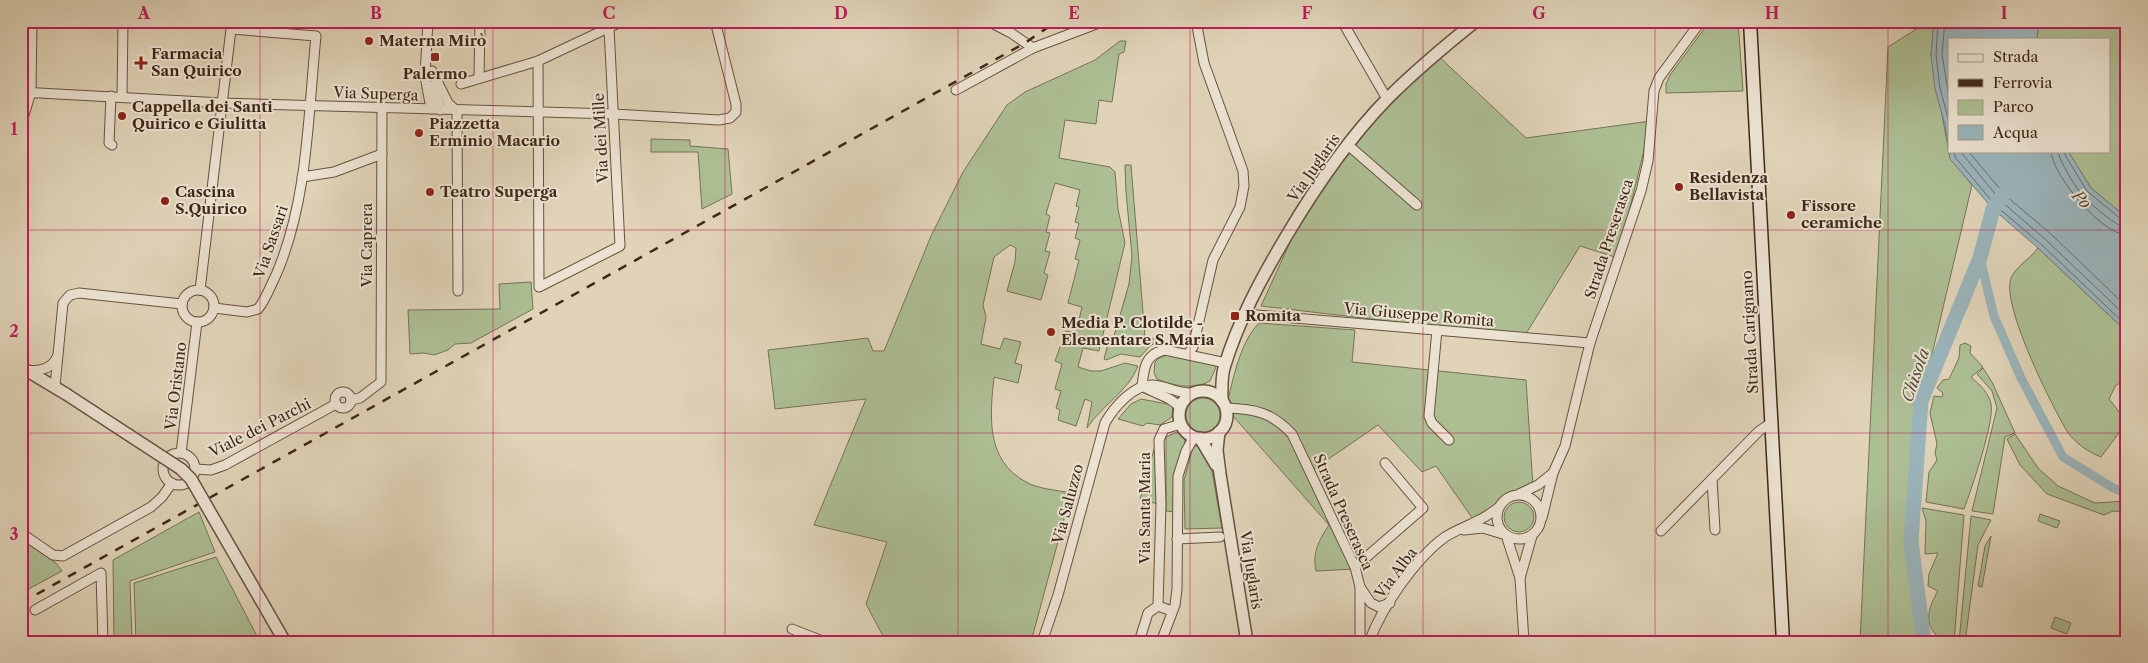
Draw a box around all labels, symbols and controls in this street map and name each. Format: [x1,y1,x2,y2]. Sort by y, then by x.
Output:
text: A [137,3,151,23]
text: B [370,3,382,23]
text: C [603,3,615,23]
text: D [834,3,848,23]
text: E [1068,3,1080,23]
text: F [1302,3,1313,23]
text: G [1532,3,1546,23]
text: H [1765,3,1779,23]
text: I [2001,3,2008,23]
place label: Materna Mirò [379,31,486,50]
marker: Materna Mirò [363,35,375,47]
legend [1948,38,2110,152]
place label: Farmacia San Quirico [151,44,242,80]
text: Strada [1993,47,2039,66]
marker: Palermo [429,51,441,63]
marker: Farmacia San Quirico [135,57,147,69]
place label: Palermo [403,64,467,83]
text: Ferrovia [1993,73,2052,92]
street label: Via Superga [332,82,419,104]
street label: Via dei Mille [589,92,612,185]
place label: Cappella dei Santi Quirico e Giulitta [132,97,273,133]
text: Parco [1993,97,2034,116]
marker: Cappella dei Santi Quirico e Giulitta [116,110,128,122]
place label: Piazzetta Erminio Macario [429,114,560,150]
text: 1 [10,119,18,139]
text: Acqua [1992,123,2038,142]
marker: Piazzetta Erminio Macario [413,127,425,139]
street label: Via Juglaris [1283,130,1344,206]
place label: Residenza Bellavista [1689,168,1768,204]
street label: Strada Preserasca [1580,176,1637,301]
marker: Residenza Bellavista [1673,181,1685,193]
place label: Cascina S.Quirico [175,182,247,218]
place label: Teatro Superga [440,182,558,201]
water label: Po [2067,184,2096,213]
marker: Teatro Superga [424,186,436,198]
marker: Cascina S.Quirico [159,195,171,207]
place label: Fissore ceramiche [1801,196,1882,232]
street label: Via Sassari [249,203,292,282]
street label: Via Caprera [357,203,376,288]
marker: Fissore ceramiche [1785,209,1797,221]
street label: Strada Carignano [1737,270,1762,394]
street label: Via Giuseppe Romita [1342,298,1495,331]
place label: Romita [1245,306,1301,325]
marker: Romita [1229,310,1241,322]
place label: Media P. Clotilde - Elementare S.Maria [1061,313,1215,349]
text: 2 [9,321,19,341]
marker: Media P. Clotilde - Elementare S.Maria [1045,326,1057,338]
street label: Via Oristano [161,341,190,432]
water label: Chisola [1897,345,1934,404]
street label: Viale dei Parchi [205,394,314,462]
street label: Strada Preserasca [1309,451,1378,573]
street label: Via Santa Maria [1135,452,1154,565]
street label: Via Saluzzo [1047,462,1087,547]
text: 3 [9,524,19,544]
street label: Via Juglaris [1236,528,1267,611]
street label: Via Alba [1370,543,1421,603]

